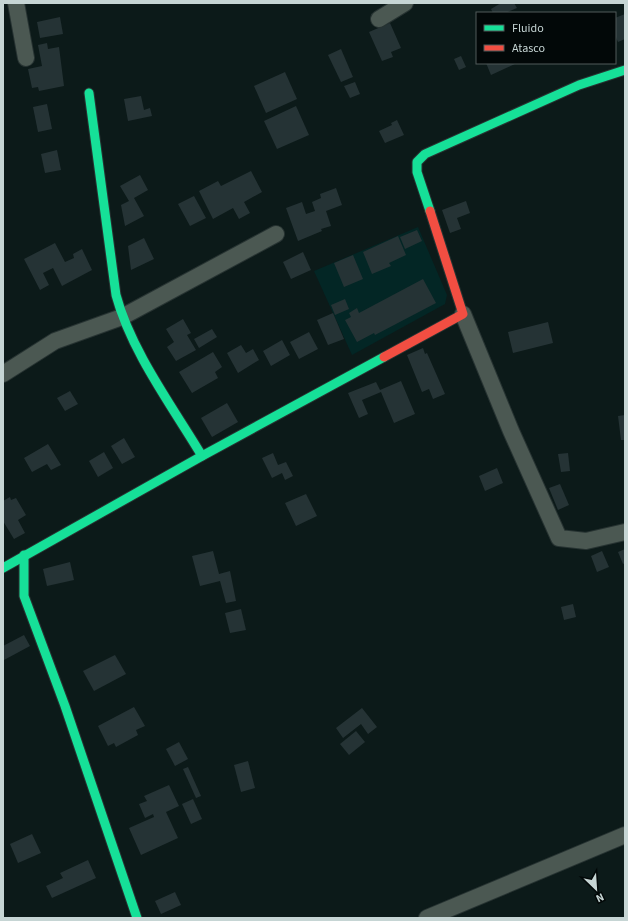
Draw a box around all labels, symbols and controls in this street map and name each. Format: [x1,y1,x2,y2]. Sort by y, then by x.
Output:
legend [476,12,616,64]
text: Fluido [512,20,544,37]
text: Atasco [512,40,545,57]
north arrow [576,869,616,909]
text: N [594,889,607,906]

